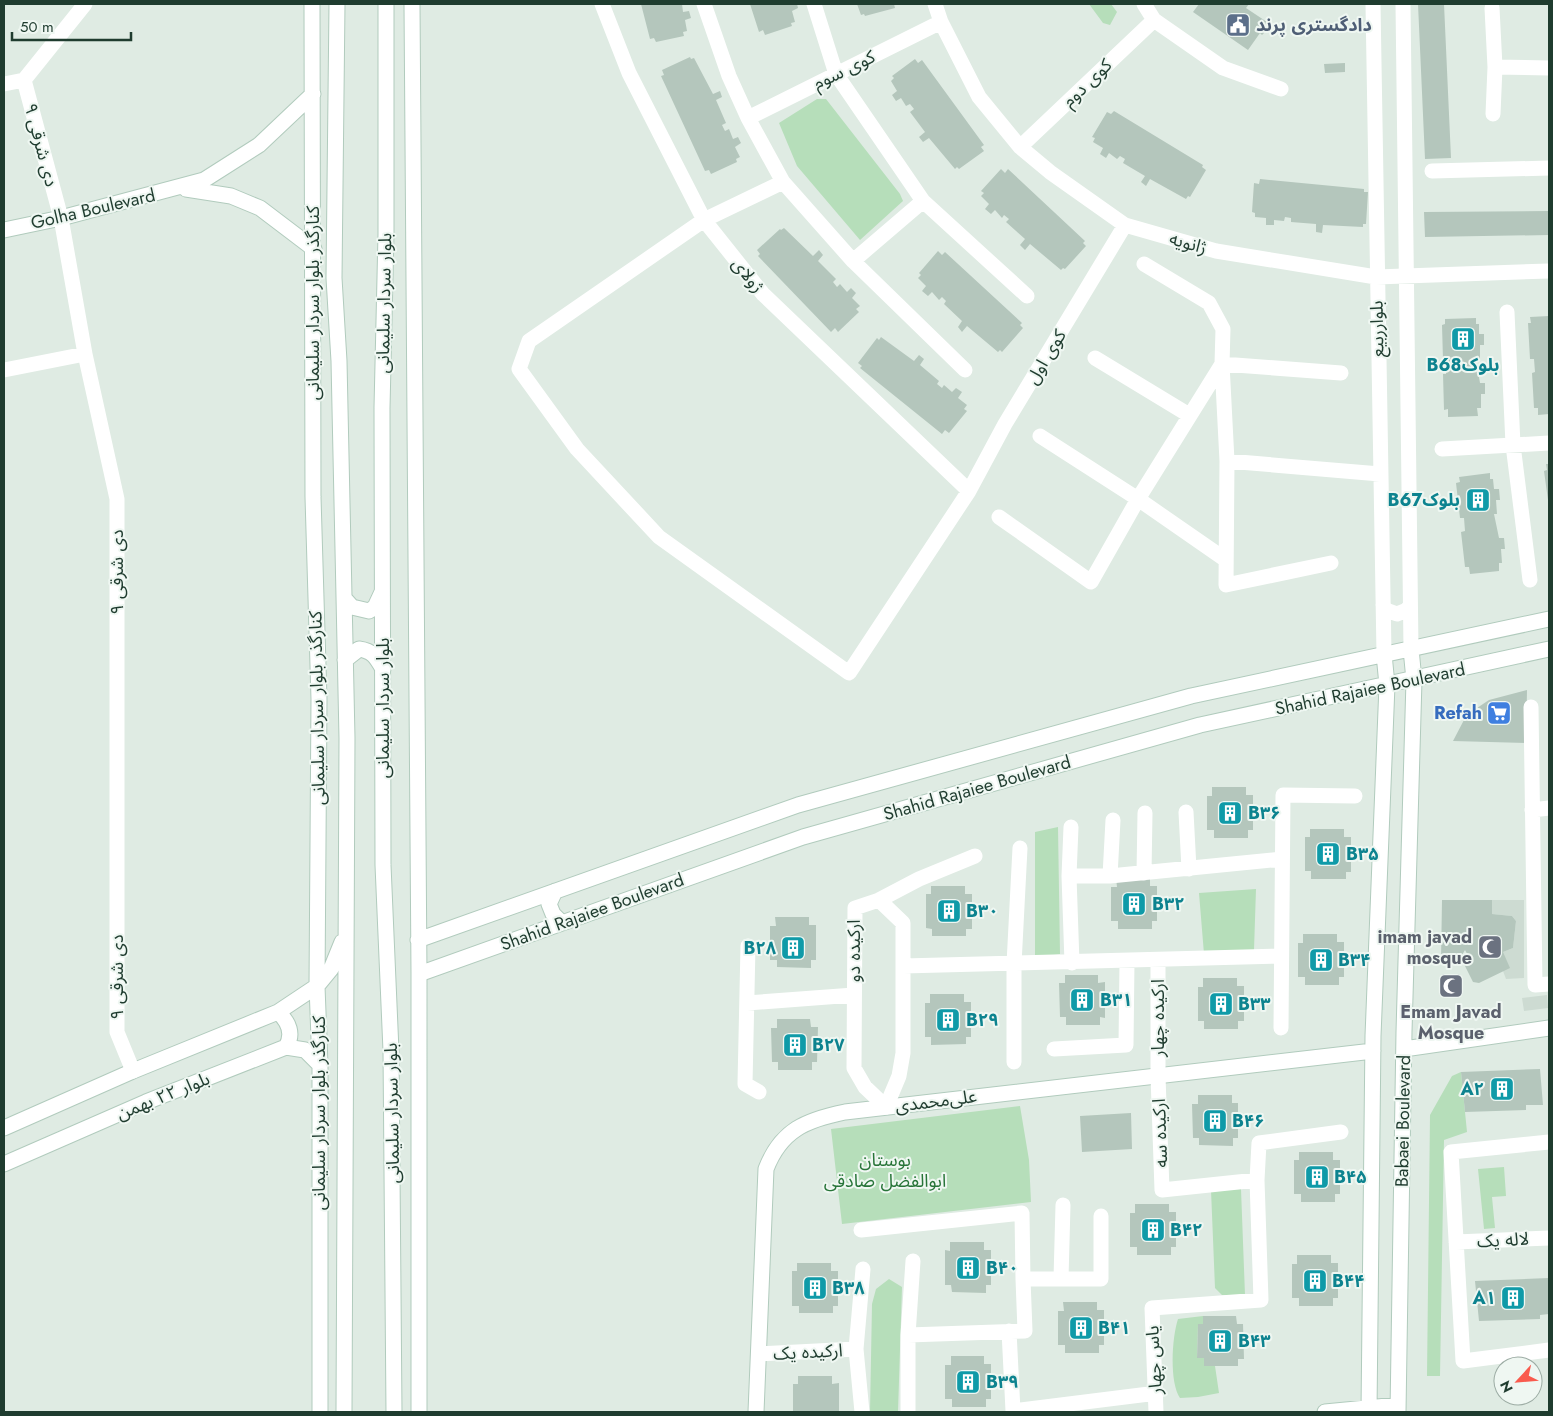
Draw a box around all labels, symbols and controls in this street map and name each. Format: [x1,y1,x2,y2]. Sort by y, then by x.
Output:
scale bar [12,10,131,42]
public building icon: دادگستری پرند [1225,12,1251,38]
place label: دادگستری پرند [1256,12,1372,38]
text: 50 m [20,16,54,38]
street label: کوی سوم [809,44,880,97]
street label: کوی دوم [1056,52,1119,114]
street label: ۹ دی شرقی [17,100,65,190]
street label: Golha Boulevard [28,182,158,236]
street label: کنارگذر بلوار سردار سلیمانی [300,205,326,400]
street label: ژانویه [1166,225,1210,261]
street label: بلوار سردار سلیمانی [370,233,398,373]
street label: ژولای [726,252,770,298]
street label: بلوارربیع [1364,300,1391,358]
street label: کوی اول [1019,324,1073,389]
building icon: B68بلوک [1450,326,1476,352]
place label: B68بلوک [1427,352,1499,378]
place label: B67بلوک [1387,487,1460,513]
building icon: B67بلوک [1465,487,1491,513]
street label: ۹ دی شرقی [104,529,130,615]
street label: کنارگذر بلوار سردار سلیمانی [302,610,332,805]
street label: بلوار سردار سلیمانی [370,638,396,778]
street label: Shahid Rajaiee Boulevard [1273,656,1467,722]
place label: Refah [1434,700,1482,726]
supermarket icon: Refah [1486,700,1512,726]
street label: Shahid Rajaiee Boulevard [880,749,1074,827]
building icon: B۳۶ [1217,800,1243,826]
place label: B۳۶ [1248,800,1281,826]
building icon: B۳۵ [1315,841,1341,867]
place label: B۳۵ [1346,841,1379,867]
street label: Shahid Rajaiee Boulevard [497,867,687,957]
building icon: B۳۲ [1121,891,1147,917]
place label: B۳۲ [1152,891,1185,917]
building icon: B۳۰ [936,898,962,924]
place label: B۳۰ [966,898,999,924]
street label: ارکیده دو [841,919,867,983]
place label: imam javad mosque [1378,924,1472,971]
street label: ۹ دی شرقی [104,934,130,1020]
mosque icon: imam javad mosque [1477,934,1503,960]
place label: B۲۸ [743,935,777,961]
building icon: B۲۸ [780,935,806,961]
building icon: B۳۴ [1308,947,1334,973]
place label: B۳۴ [1338,947,1371,973]
mosque icon: Emam Javad Mosque [1438,973,1464,999]
street label: ارکیده چهار [1145,979,1171,1058]
building icon: B۳۱ [1069,987,1095,1013]
place label: B۳۱ [1100,987,1133,1013]
building icon: B۳۳ [1208,991,1234,1017]
place label: B۳۳ [1238,991,1271,1017]
place label: Emam Javad Mosque [1400,999,1502,1046]
building icon: B۲۹ [935,1007,961,1033]
place label: B۲۹ [966,1007,999,1033]
street label: کنارگذر بلوار سردار سلیمانی [306,1015,332,1210]
building icon: B۲۷ [782,1032,808,1058]
place label: B۲۷ [812,1032,845,1058]
street label: بلوار سردار سلیمانی [378,1043,406,1183]
street label: Babaei Boulevard [1389,1055,1417,1187]
street label: بلوار ۲۲ بهمن [112,1065,214,1127]
place label: A۲ [1459,1076,1484,1102]
building icon: A۲ [1489,1076,1515,1102]
street label: علی‌محمدی [894,1083,978,1119]
street label: ارکیده سه [1146,1098,1174,1168]
building icon: B۴۶ [1202,1108,1228,1134]
place label: B۴۶ [1232,1108,1265,1134]
park label: بوستان ابوالفضل صادقی [824,1147,946,1194]
building icon: B۴۵ [1304,1164,1330,1190]
place label: B۴۵ [1334,1164,1367,1190]
building icon: B۴۲ [1140,1217,1166,1243]
place label: B۴۲ [1170,1217,1203,1243]
street label: لاله یک [1476,1226,1530,1254]
building icon: B۴۰ [955,1255,981,1281]
place label: B۴۰ [986,1255,1019,1281]
building icon: B۴۴ [1302,1268,1328,1294]
place label: B۴۴ [1332,1268,1365,1294]
building icon: B۳۸ [802,1275,828,1301]
place label: B۳۸ [832,1275,865,1301]
place label: A۱ [1471,1285,1496,1311]
building icon: A۱ [1500,1285,1526,1311]
building icon: B۴۱ [1068,1315,1094,1341]
place label: B۴۱ [1098,1315,1131,1341]
street label: یاس چهار [1139,1325,1169,1396]
building icon: B۴۳ [1207,1328,1233,1354]
place label: B۴۳ [1238,1328,1271,1354]
street label: ارکیده یک [773,1337,843,1367]
north arrow [1493,1356,1543,1406]
building icon: B۳۹ [955,1369,981,1395]
place label: B۳۹ [986,1369,1019,1395]
text: N [1495,1377,1518,1396]

